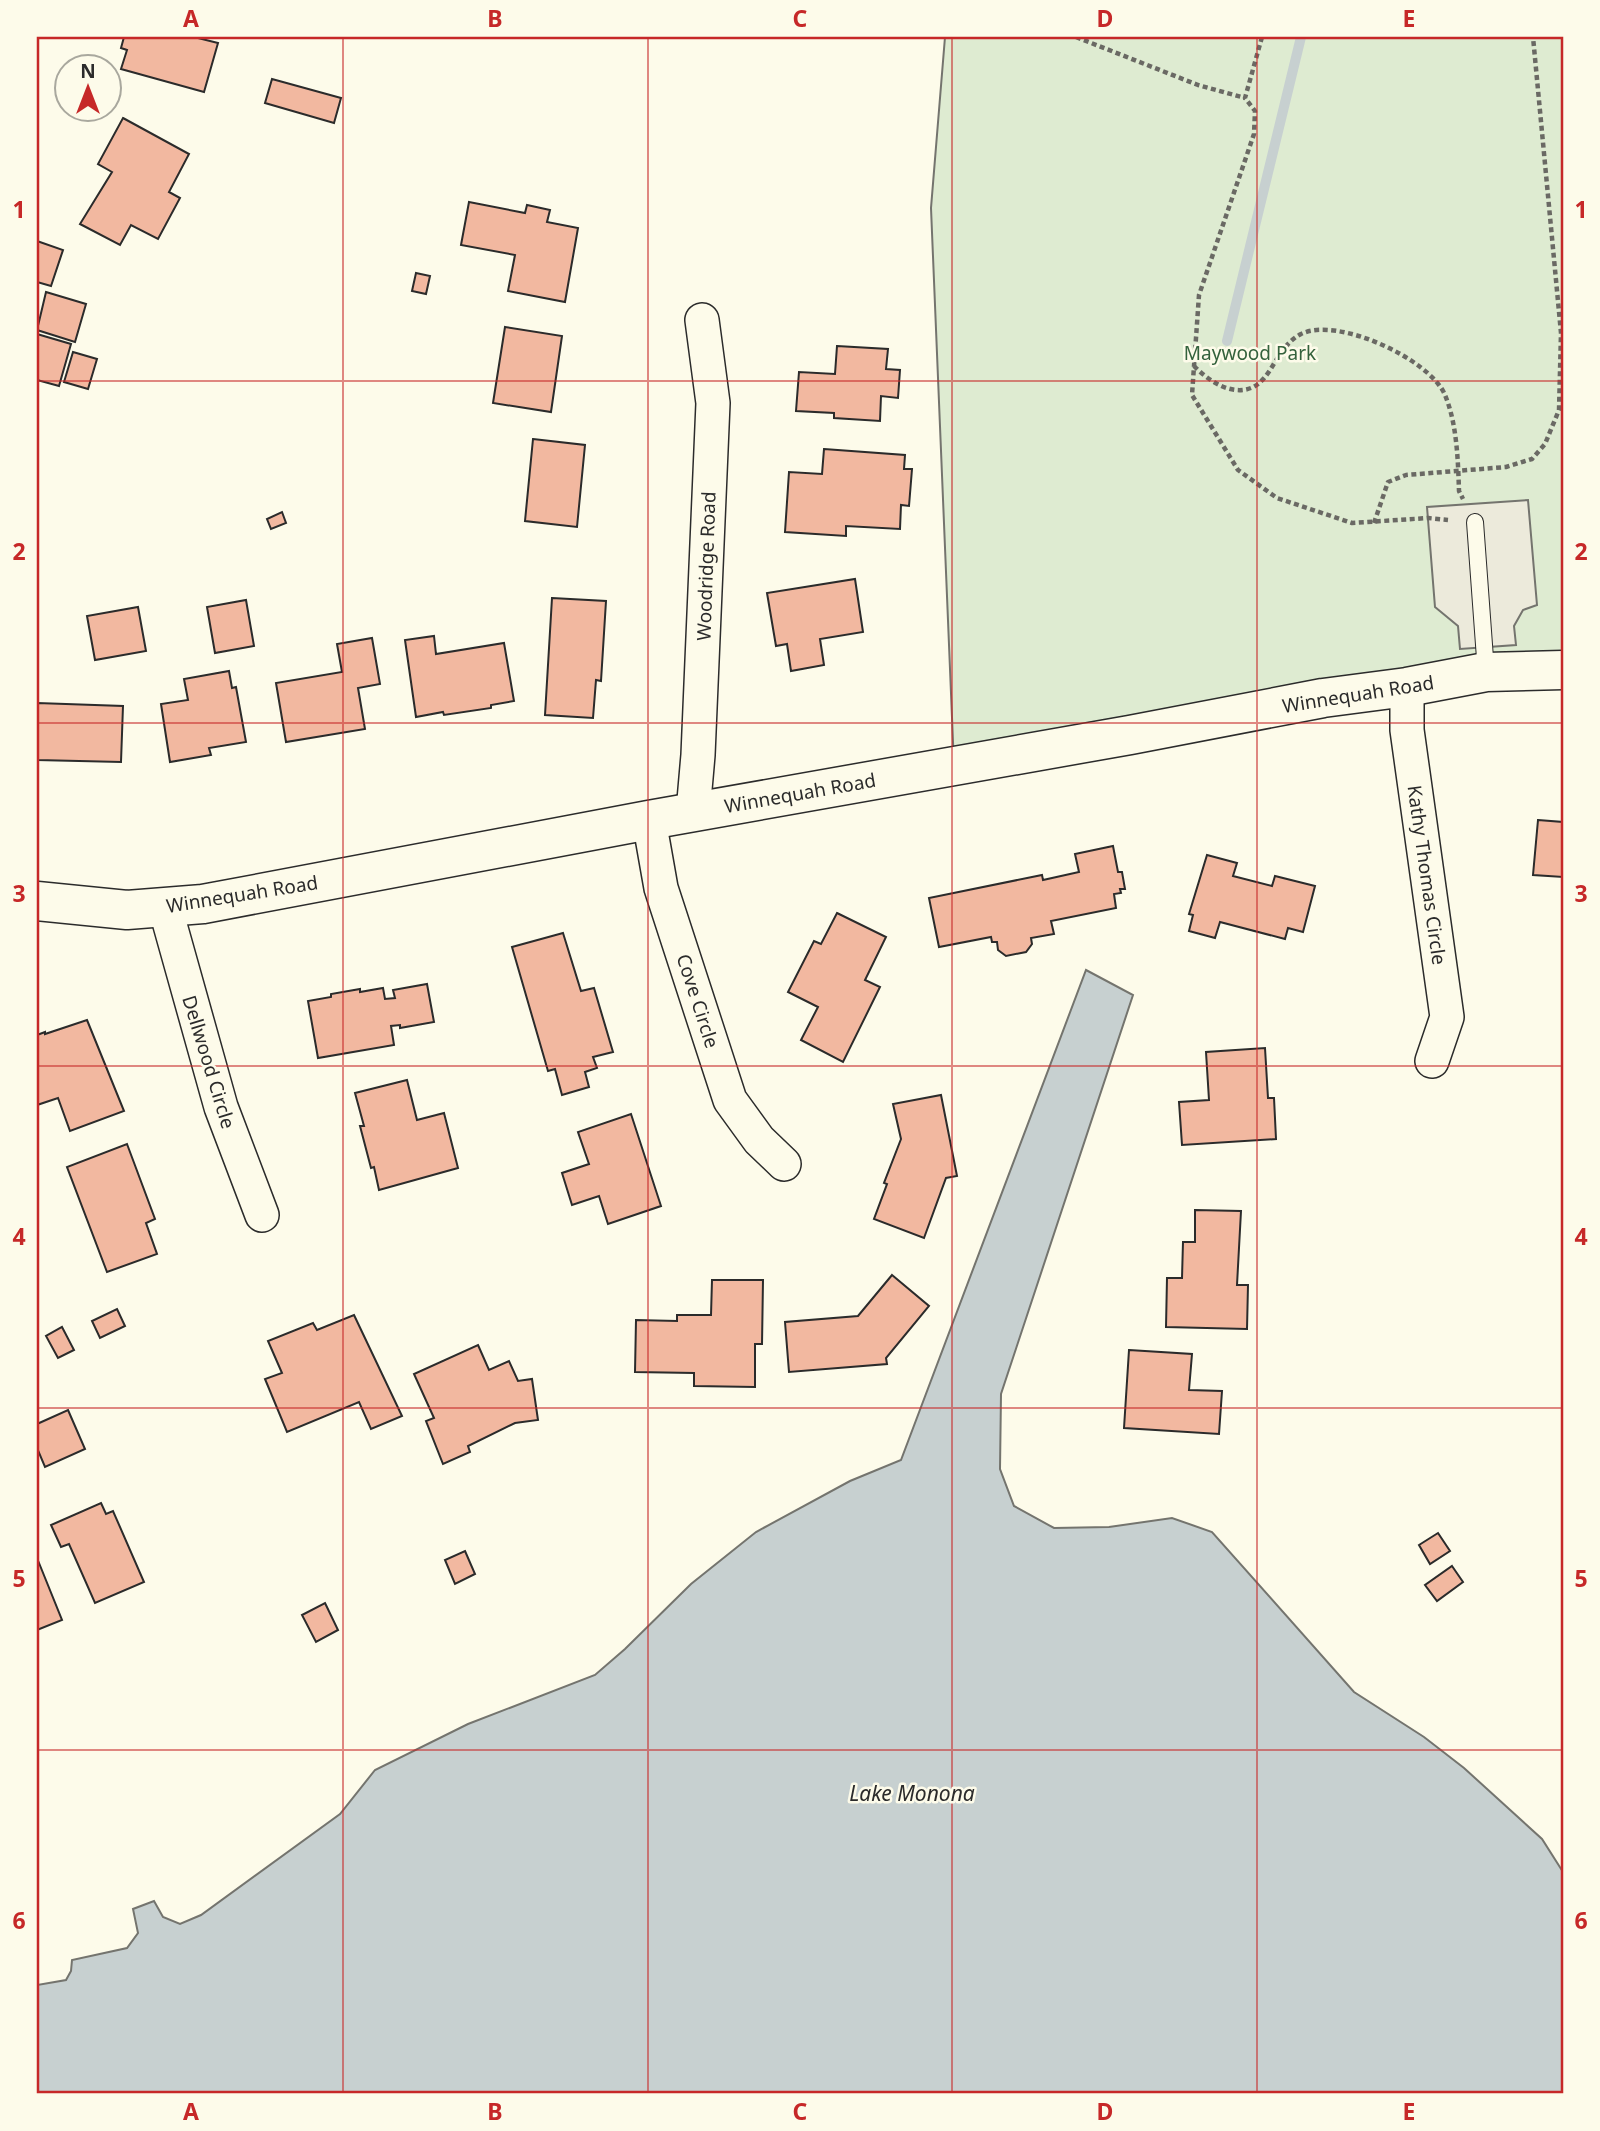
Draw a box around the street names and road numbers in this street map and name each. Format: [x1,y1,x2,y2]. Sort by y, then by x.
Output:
street label: Woodridge Road [690,491,722,641]
street label: Winnequah Road [1280,669,1436,719]
street label: Winnequah Road [722,767,878,819]
street label: Kathy Thomas Circle [1402,784,1452,966]
street label: Winnequah Road [164,869,320,919]
street label: Cove Circle [671,951,725,1051]
street label: Dellwood Circle [176,992,242,1132]

